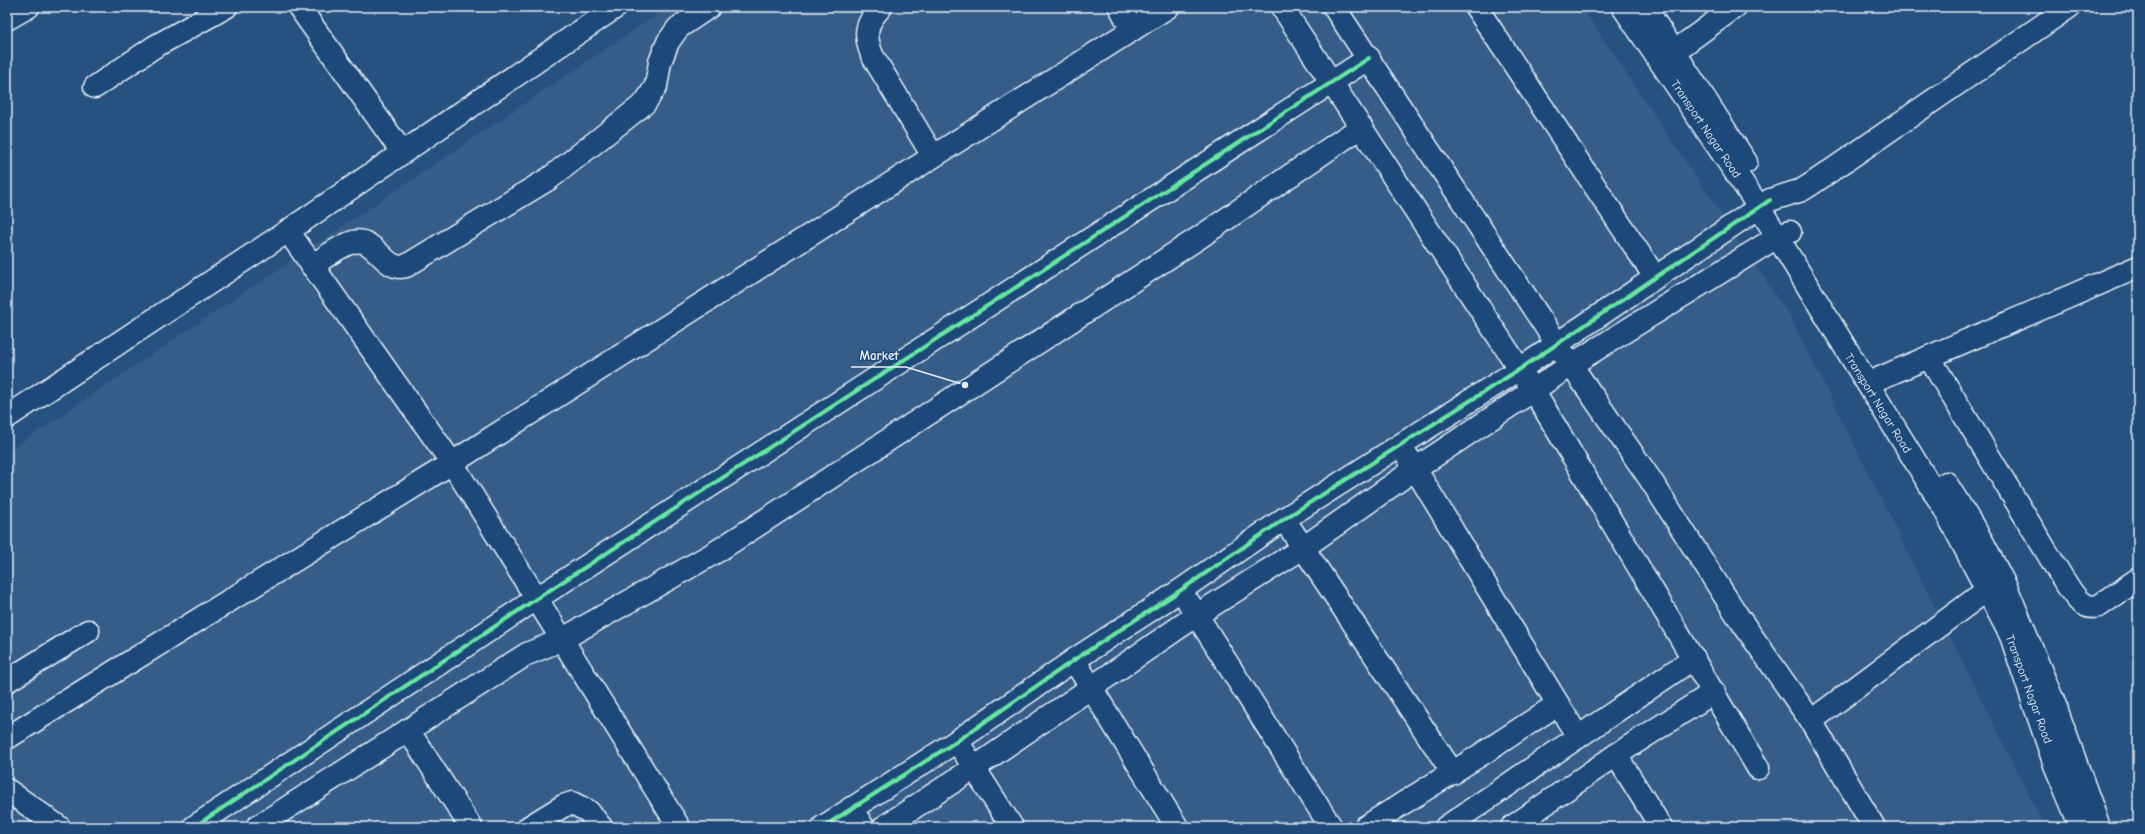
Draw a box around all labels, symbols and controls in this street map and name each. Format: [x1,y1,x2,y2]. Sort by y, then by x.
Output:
street label: Transport Nagar Road [1668,77,1744,181]
callout: Market [851,342,906,367]
text: Market [859,348,899,363]
street label: Transport Nagar Road [1842,351,1914,455]
street label: Transport Nagar Road [2003,633,2055,745]

